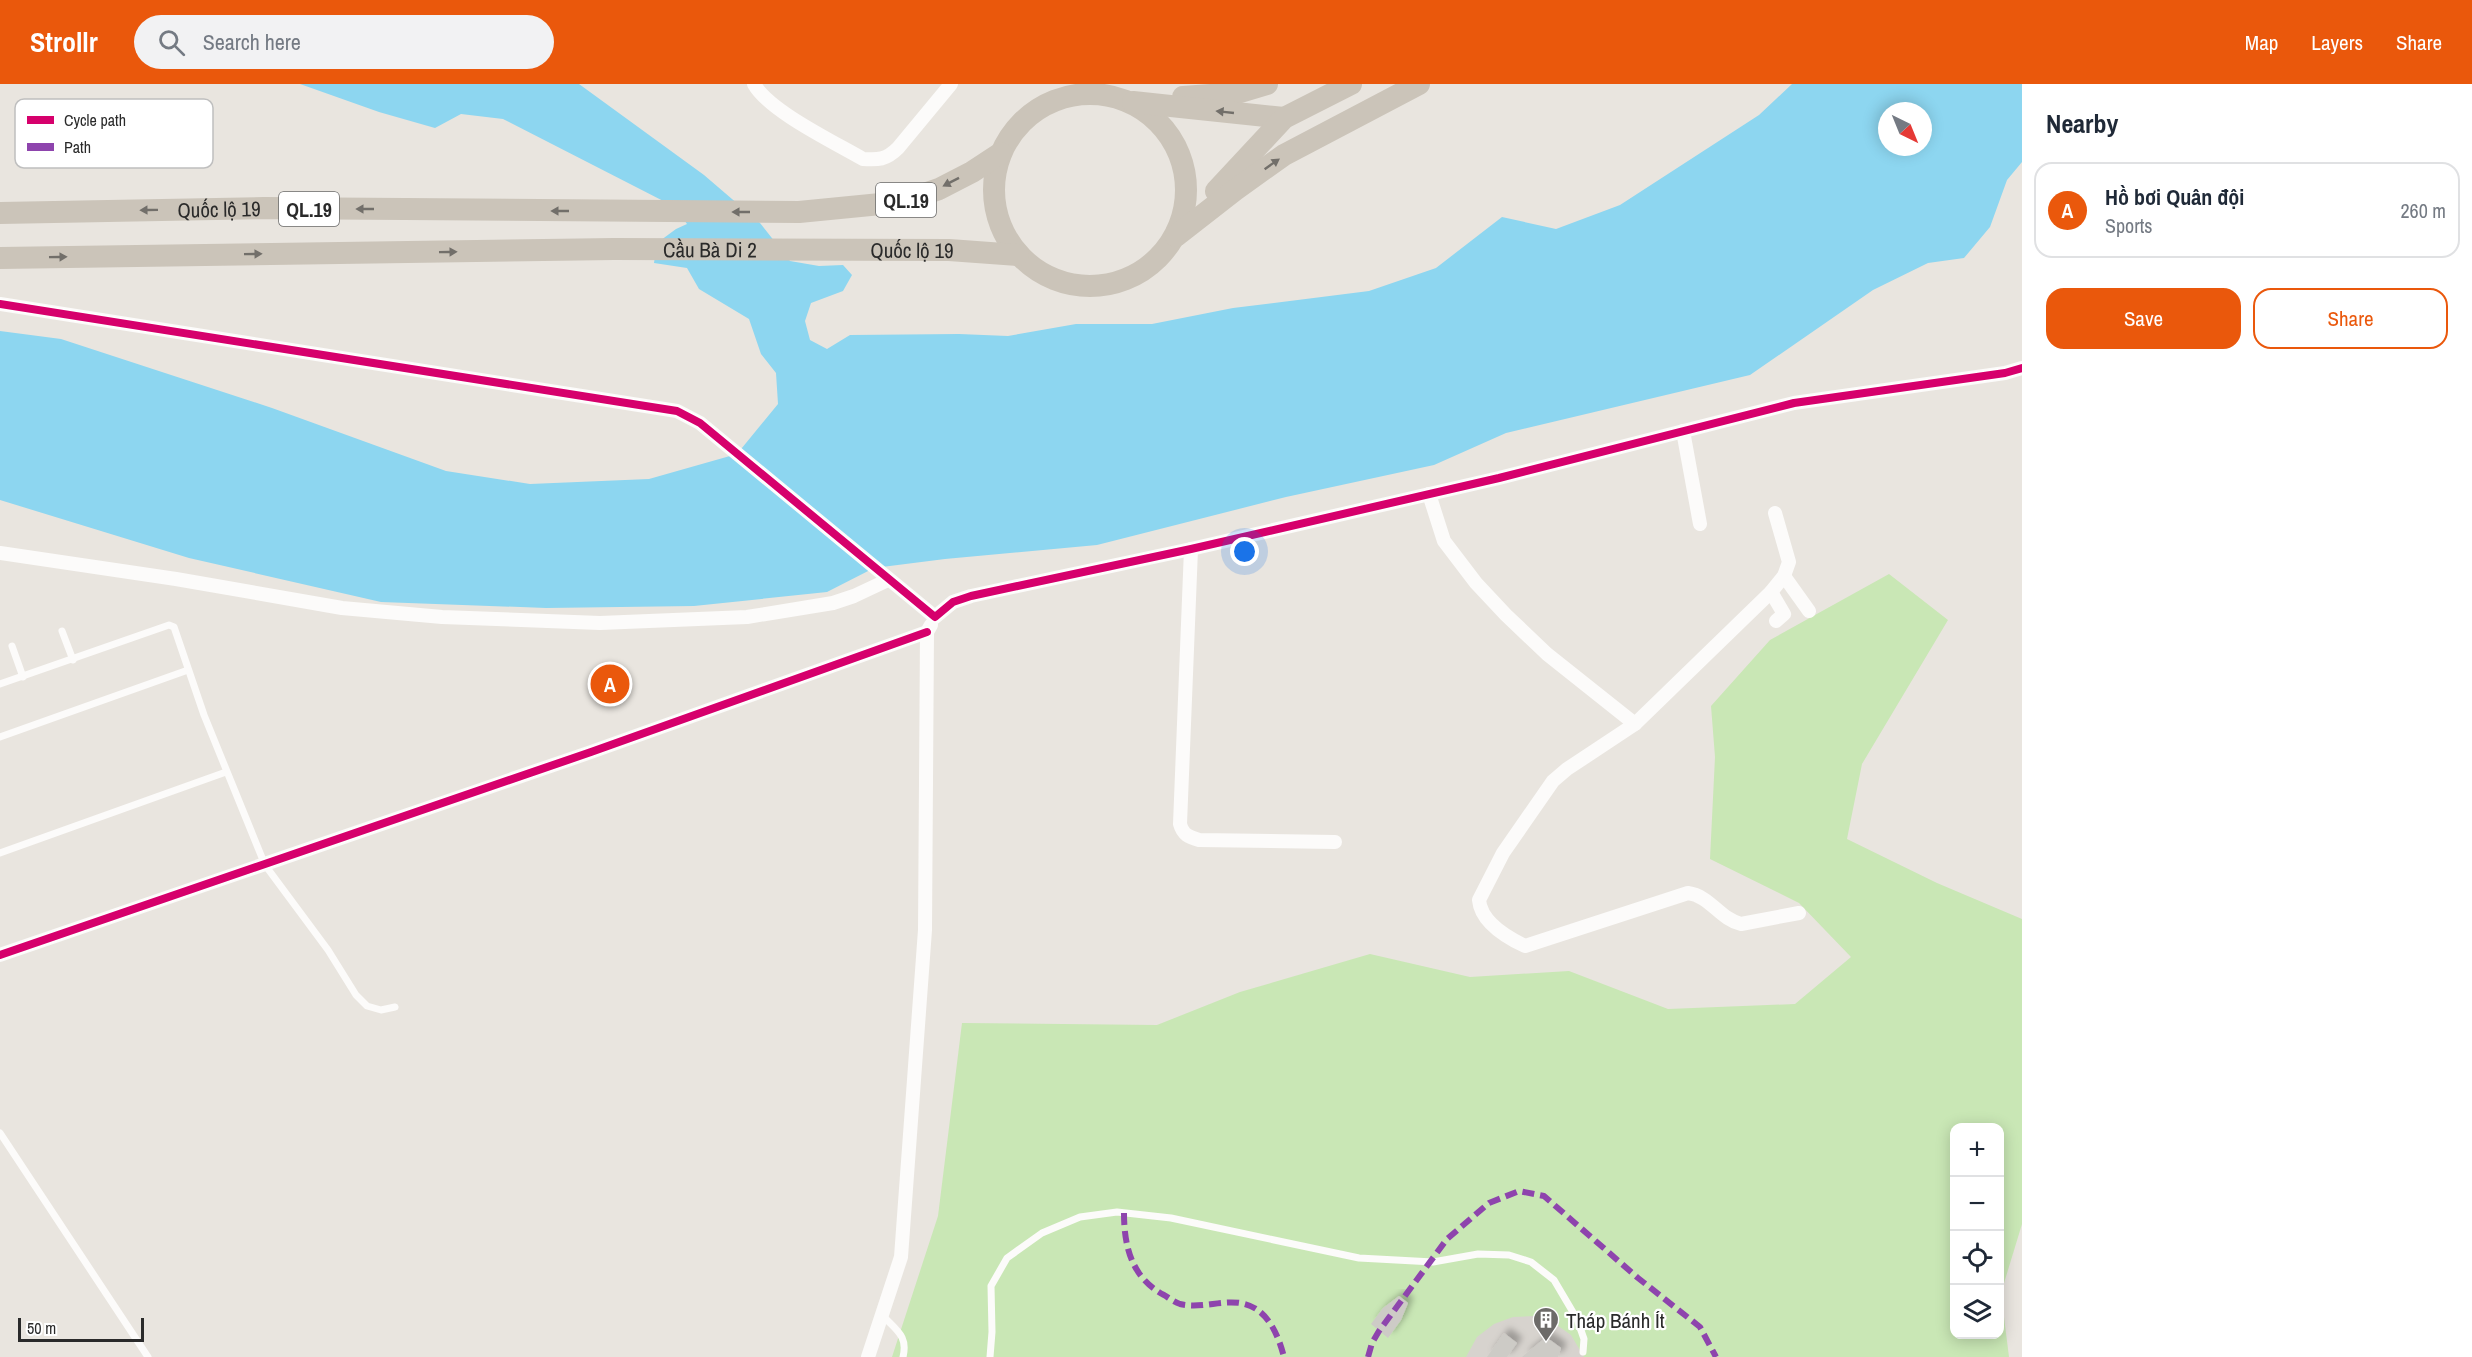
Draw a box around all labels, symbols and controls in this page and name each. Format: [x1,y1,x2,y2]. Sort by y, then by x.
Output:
search box [134,15,554,69]
text: Strollr [30,23,98,61]
icon: search [155,26,188,59]
text: Search here [203,27,301,57]
text: Map [2245,28,2278,57]
text: Layers [2311,28,2363,57]
text: Share [2396,28,2442,57]
legend [15,99,213,168]
north arrow [1878,102,1932,156]
text: Nearby [2046,106,2118,141]
one-way arrow [1216,107,1235,117]
text: Cycle path [64,109,126,131]
text: Path [64,136,91,158]
one-way arrow [1263,158,1279,170]
one-way arrow [942,177,960,187]
text: Hồ bơi Quân đội [2105,182,2244,212]
road number: QL.19 [876,183,936,217]
road number: QL.19 [279,192,339,226]
street label: Quốc lộ 19 [177,194,261,224]
text: A [2062,197,2073,224]
text: 260 m [2400,197,2446,224]
one-way arrow [356,204,375,214]
one-way arrow [140,205,159,215]
one-way arrow [551,206,570,216]
one-way arrow [731,207,750,217]
text: Sports [2105,212,2152,239]
street label: Cầu Bà Di 2 [663,235,757,264]
street label: Quốc lộ 19 [870,235,954,265]
one-way arrow [439,247,458,256]
one-way arrow [244,249,263,259]
one-way arrow [49,252,68,262]
button: Save [2046,288,2241,349]
button: Share [2253,288,2448,349]
your location [1230,537,1259,566]
pin: A [590,662,630,706]
map controls [1950,1123,2004,1339]
button: + [1950,1123,2004,1177]
button: − [1950,1177,2004,1231]
button: locate [1950,1231,2004,1285]
button: layers [1950,1285,2004,1339]
building icon: Tháp Bánh Ít [1531,1305,1561,1343]
place label: Tháp Bánh Ít [1566,1306,1665,1335]
scale bar [18,1315,144,1342]
text: 50 m [27,1317,56,1339]

